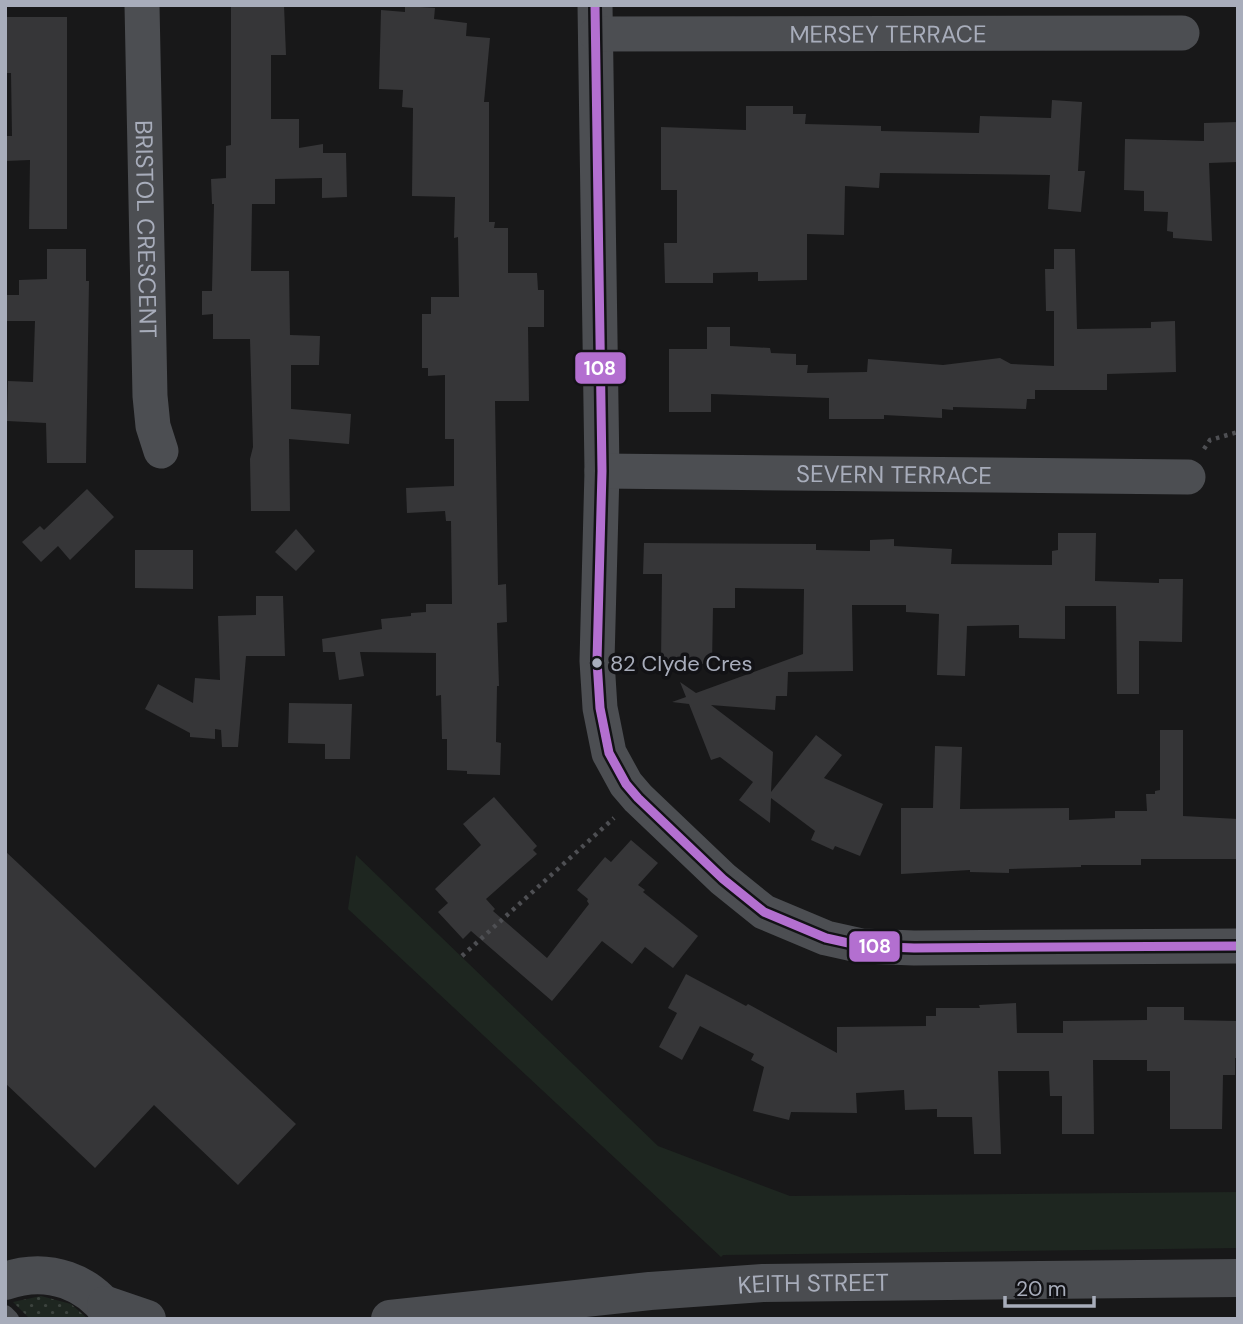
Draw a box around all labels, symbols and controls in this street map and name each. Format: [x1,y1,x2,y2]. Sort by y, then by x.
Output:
street label: MERSEY TERRACE [789,18,987,49]
street label: BRISTOL CRESCENT [129,120,164,338]
line badge: 108 [574,351,627,385]
text: 108 [584,356,616,381]
street label: SEVERN TERRACE [796,457,992,490]
place label: 82 Clyde Cres [610,649,753,678]
marker: 82 Clyde Cres [590,656,604,670]
line badge: 108 [848,930,901,963]
text: 108 [859,934,891,959]
scale bar [1005,1264,1094,1308]
street label: KEITH STREET [737,1266,889,1300]
text: 20 m [1016,1275,1067,1303]

